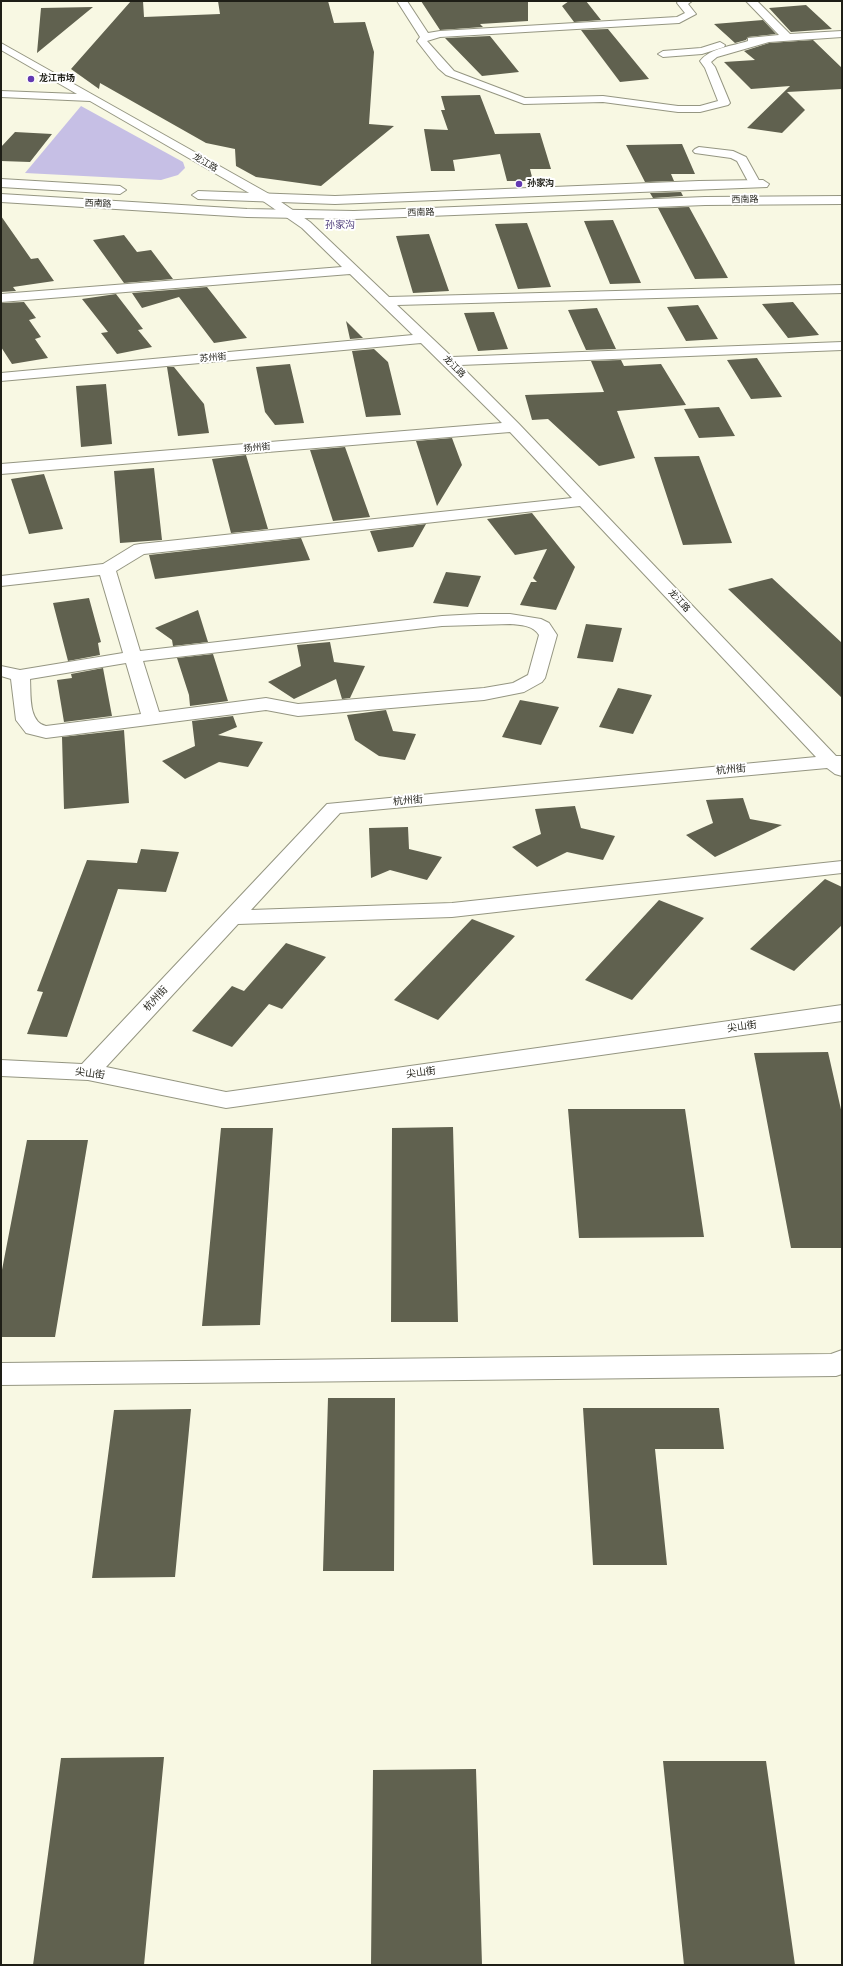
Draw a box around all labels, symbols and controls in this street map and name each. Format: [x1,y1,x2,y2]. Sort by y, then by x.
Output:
marker: 龙江市场 [26,74,36,84]
place label: 龙江市场 [39,74,75,84]
street label: 龙江路 [191,151,219,175]
marker: 孙家沟 [514,179,524,189]
place label: 孙家沟 [527,179,554,189]
street label: 西南路 [731,194,759,206]
street label: 西南路 [84,198,112,210]
street label: 西南路 [407,207,435,219]
district label: 孙家沟 [325,219,355,231]
street label: 苏州街 [199,351,227,365]
street label: 龙江路 [441,354,467,380]
street label: 扬州街 [243,441,271,455]
street label: 龙江路 [666,587,692,615]
street label: 杭州街 [716,763,746,777]
street label: 杭州街 [393,794,423,808]
street label: 杭州街 [141,984,171,1014]
street label: 尖山街 [726,1019,758,1035]
street label: 尖山街 [405,1065,437,1081]
street label: 尖山街 [74,1066,106,1082]

